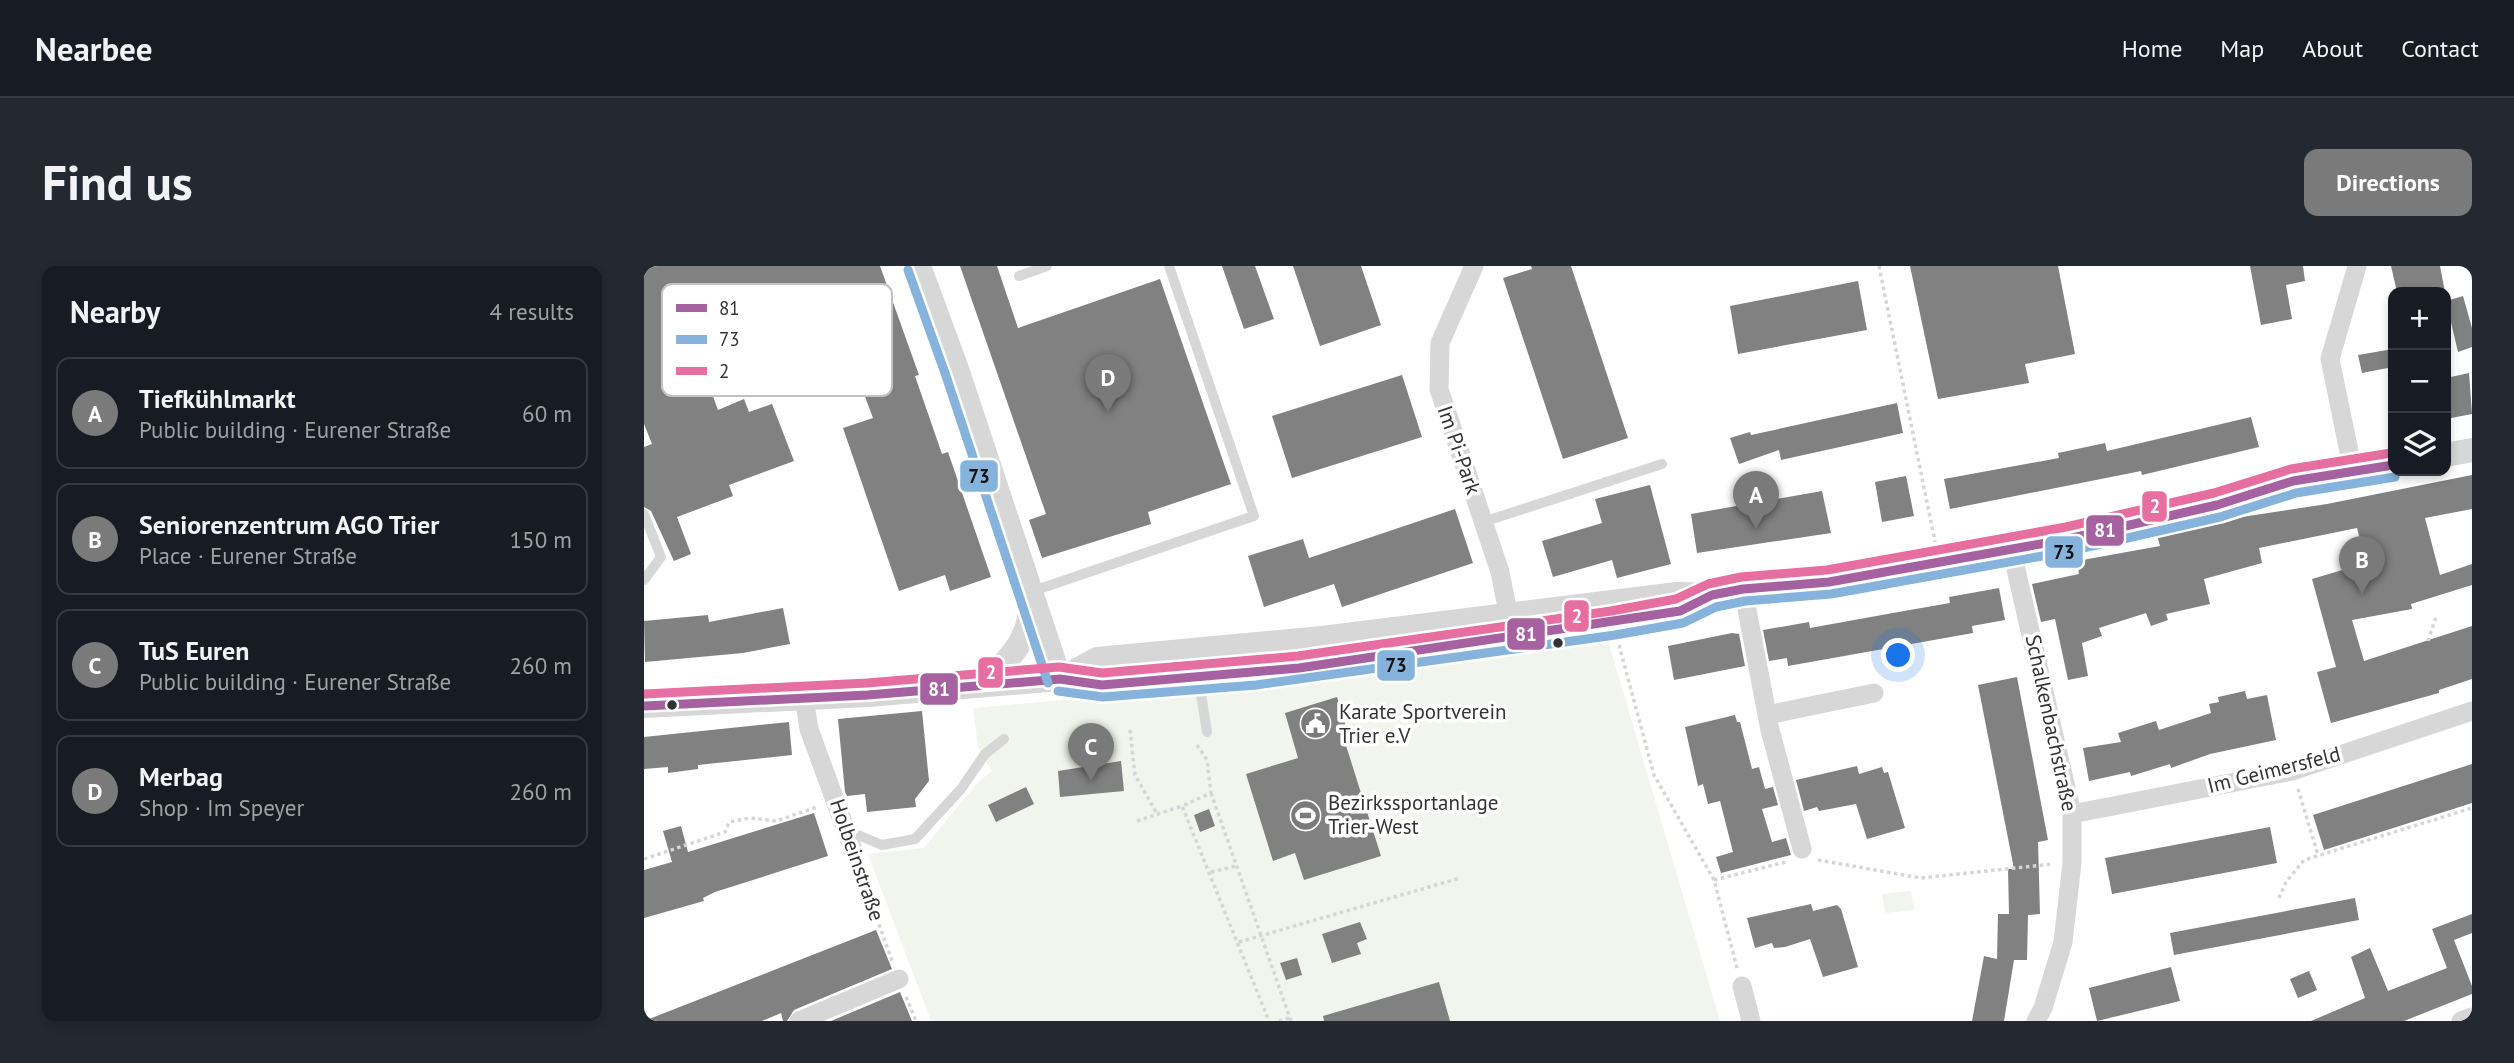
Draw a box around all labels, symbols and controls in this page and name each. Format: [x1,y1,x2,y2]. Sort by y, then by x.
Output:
text: Nearbee [35,27,152,70]
text: Home [2122,33,2182,64]
text: Map [2220,33,2264,64]
text: About [2302,33,2363,64]
text: Contact [2401,33,2479,64]
button: Directions [2304,149,2472,216]
text: Find us [42,150,193,214]
legend [662,284,892,396]
map controls [2388,287,2451,476]
button: + [2388,287,2451,350]
text: Nearby [70,292,160,331]
text: 81 [719,296,740,320]
text: 4 results [490,297,574,326]
text: 73 [719,327,740,351]
button: − [2388,350,2451,413]
pin: D [1085,354,1131,412]
text: 2 [719,359,729,383]
text: Tiefkühlmarkt [139,382,296,415]
text: A [88,399,102,428]
text: 60 m [522,399,572,428]
street label: Im Pi-Park [1432,402,1487,498]
button: layers [2388,413,2451,476]
text: Public building · Eurener Straße [139,415,451,444]
line badge: 73 [959,459,999,493]
text: 73 [968,464,990,488]
pin: A [1733,471,1779,529]
line badge: 2 [2141,490,2168,523]
text: 2 [2150,494,2160,518]
text: Seniorenzentrum AGO Trier [139,508,439,541]
line badge: 81 [2085,514,2125,547]
text: 81 [2094,518,2116,542]
text: B [88,525,102,554]
text: 150 m [510,525,572,554]
line badge: 73 [2044,535,2084,569]
pin: B [2339,536,2385,594]
text: 73 [2053,540,2075,564]
text: Place · Eurener Straße [139,541,357,570]
line badge: 2 [1563,599,1590,633]
text: 2 [1572,604,1582,628]
line badge: 81 [1506,617,1546,651]
text: 81 [1515,622,1537,646]
street label: Schalkenbachstraße [2020,632,2083,814]
text: TuS Euren [139,634,249,667]
unlabelled marker [1551,636,1565,650]
your location [1881,638,1915,672]
line badge: 73 [1376,649,1416,682]
text: C [89,651,101,680]
text: 260 m [510,651,572,680]
text: 73 [1385,653,1407,677]
line badge: 2 [977,656,1004,689]
text: 2 [986,660,996,684]
text: Public building · Eurener Straße [139,667,451,696]
line badge: 81 [919,672,959,706]
text: 81 [928,677,950,701]
unlabelled marker [665,698,679,712]
place label: Karate Sportverein Trier e.V [1339,698,1507,749]
public building icon: Karate Sportverein Trier e.V [1299,707,1333,741]
pin: C [1068,723,1114,781]
street label: Im Geimersfeld [2205,740,2343,799]
text: Merbag [139,760,223,793]
text: D [88,777,102,806]
text: 260 m [510,777,572,806]
place label: Bezirkssportanlage Trier-West [1328,789,1499,840]
text: Shop · Im Speyer [139,793,304,822]
street label: Holbeinstraße [824,795,891,924]
sports icon: Bezirkssportanlage Trier-West [1288,798,1322,832]

